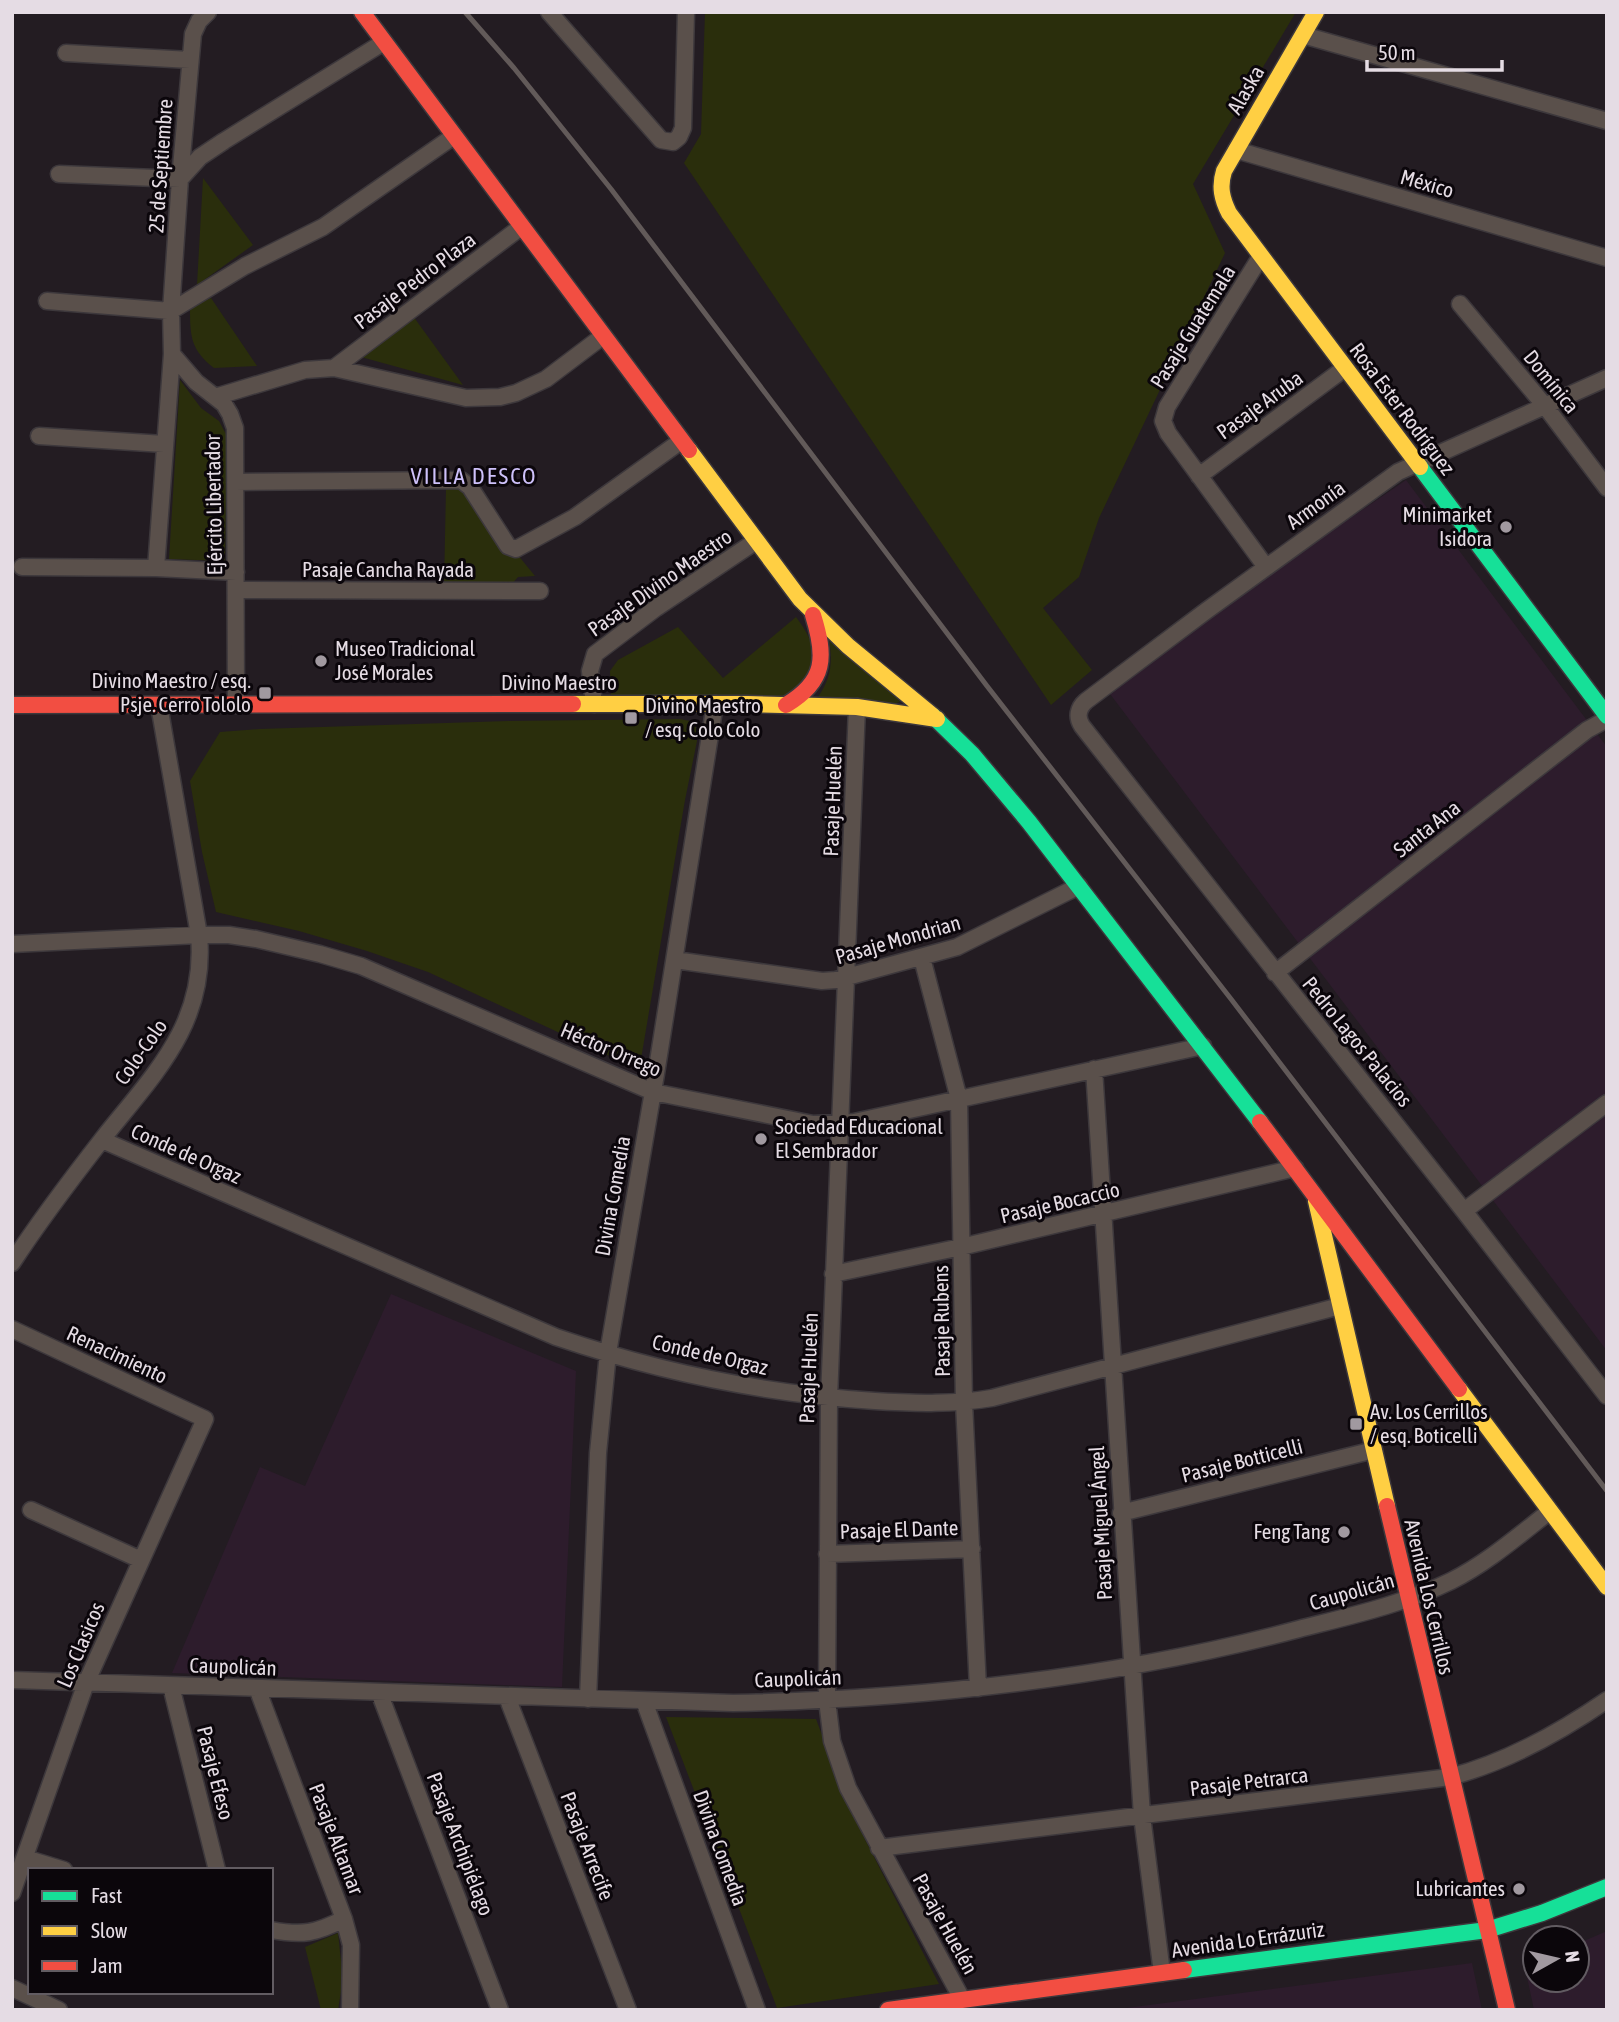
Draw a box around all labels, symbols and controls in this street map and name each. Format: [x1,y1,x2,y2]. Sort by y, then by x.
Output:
scale bar [1367,28,1502,72]
text: 50 m [1378,40,1416,64]
street label: Alaska [1222,61,1269,118]
street label: 25 de Septiembre [143,98,177,234]
street label: México [1398,164,1457,202]
street label: Pasaje Pedro Plaza [349,227,480,334]
street label: Pasaje Guatemala [1145,260,1240,392]
street label: Rosa Ester Rodríguez [1345,338,1460,479]
street label: Domínica [1519,345,1584,418]
street label: Pasaje Aruba [1212,365,1307,443]
street label: Ejército Libertador [200,434,226,576]
district label: VILLA DESCO [410,463,538,489]
street label: Armonía [1282,475,1349,533]
place label: Minimarket Isidora [1403,502,1492,550]
marker: Minimarket Isidora [1498,519,1514,535]
street label: Pasaje Divino Maestro [583,524,736,641]
street label: Pasaje Cancha Rayada [302,557,474,581]
place label: Museo Tradicional José Morales [335,636,476,684]
marker: Museo Tradicional José Morales [313,653,329,669]
place label: Divino Maestro / esq. Psje. Cerro Tololo [92,668,251,716]
street label: Divino Maestro [501,670,617,694]
marker: Divino Maestro / esq. Psje. Cerro Tololo [257,685,273,701]
place label: Divino Maestro / esq. Colo Colo [645,693,761,741]
marker: Divino Maestro / esq. Colo Colo [623,710,639,726]
street label: Pasaje Huelén [818,745,846,857]
street label: Santa Ana [1388,795,1464,862]
street label: Pasaje Mondrian [832,910,963,968]
street label: Pedro Lagos Palacios [1298,972,1417,1111]
street label: Colo-Colo [109,1014,171,1089]
street label: Héctor Orrego [558,1017,665,1081]
place label: Sociedad Educacional El Sembrador [775,1114,943,1162]
street label: Conde de Orgaz [128,1118,246,1188]
marker: Sociedad Educacional El Sembrador [753,1131,769,1147]
street label: Divina Comedia [590,1134,634,1258]
street label: Pasaje Bocaccio [998,1177,1122,1227]
street label: Pasaje Rubens [928,1265,954,1377]
street label: Pasaje Huelén [794,1312,822,1424]
street label: Renacimiento [63,1320,171,1388]
street label: Conde de Orgaz [650,1329,771,1379]
place label: Av. Los Cerrillos / esq. Boticelli [1370,1399,1488,1447]
marker: Av. Los Cerrillos / esq. Boticelli [1348,1416,1364,1432]
street label: Pasaje Botticelli [1179,1433,1305,1487]
street label: Pasaje Miguel Ángel [1084,1445,1116,1601]
street label: Pasaje El Dante [839,1515,959,1543]
street label: Avenida Los Cerrillos [1400,1517,1460,1677]
place label: Feng Tang [1254,1519,1330,1543]
marker: Feng Tang [1336,1524,1352,1540]
street label: Caupolicán [1306,1567,1397,1615]
street label: Los Clasicos [51,1598,109,1691]
street label: Caupolicán [189,1652,277,1680]
street label: Caupolicán [754,1664,842,1692]
street label: Pasaje Efeso [193,1723,239,1822]
street label: Pasaje Petrarca [1188,1762,1309,1800]
street label: Pasaje Archipiélago [423,1769,499,1919]
street label: Pasaje Altamar [305,1780,369,1898]
street label: Divina Comedia [689,1787,753,1909]
street label: Pasaje Arrecife [556,1788,620,1903]
legend [28,1868,273,1994]
street label: Pasaje Huelén [908,1869,983,1978]
place label: Lubricantes [1415,1876,1505,1900]
marker: Lubricantes [1511,1881,1527,1897]
text: Fast [91,1883,122,1907]
street label: Avenida Lo Errázuriz [1170,1916,1326,1962]
text: Slow [91,1918,128,1942]
north arrow [1521,1924,1591,1994]
text: N [1561,1950,1585,1964]
text: Jam [91,1953,123,1977]

